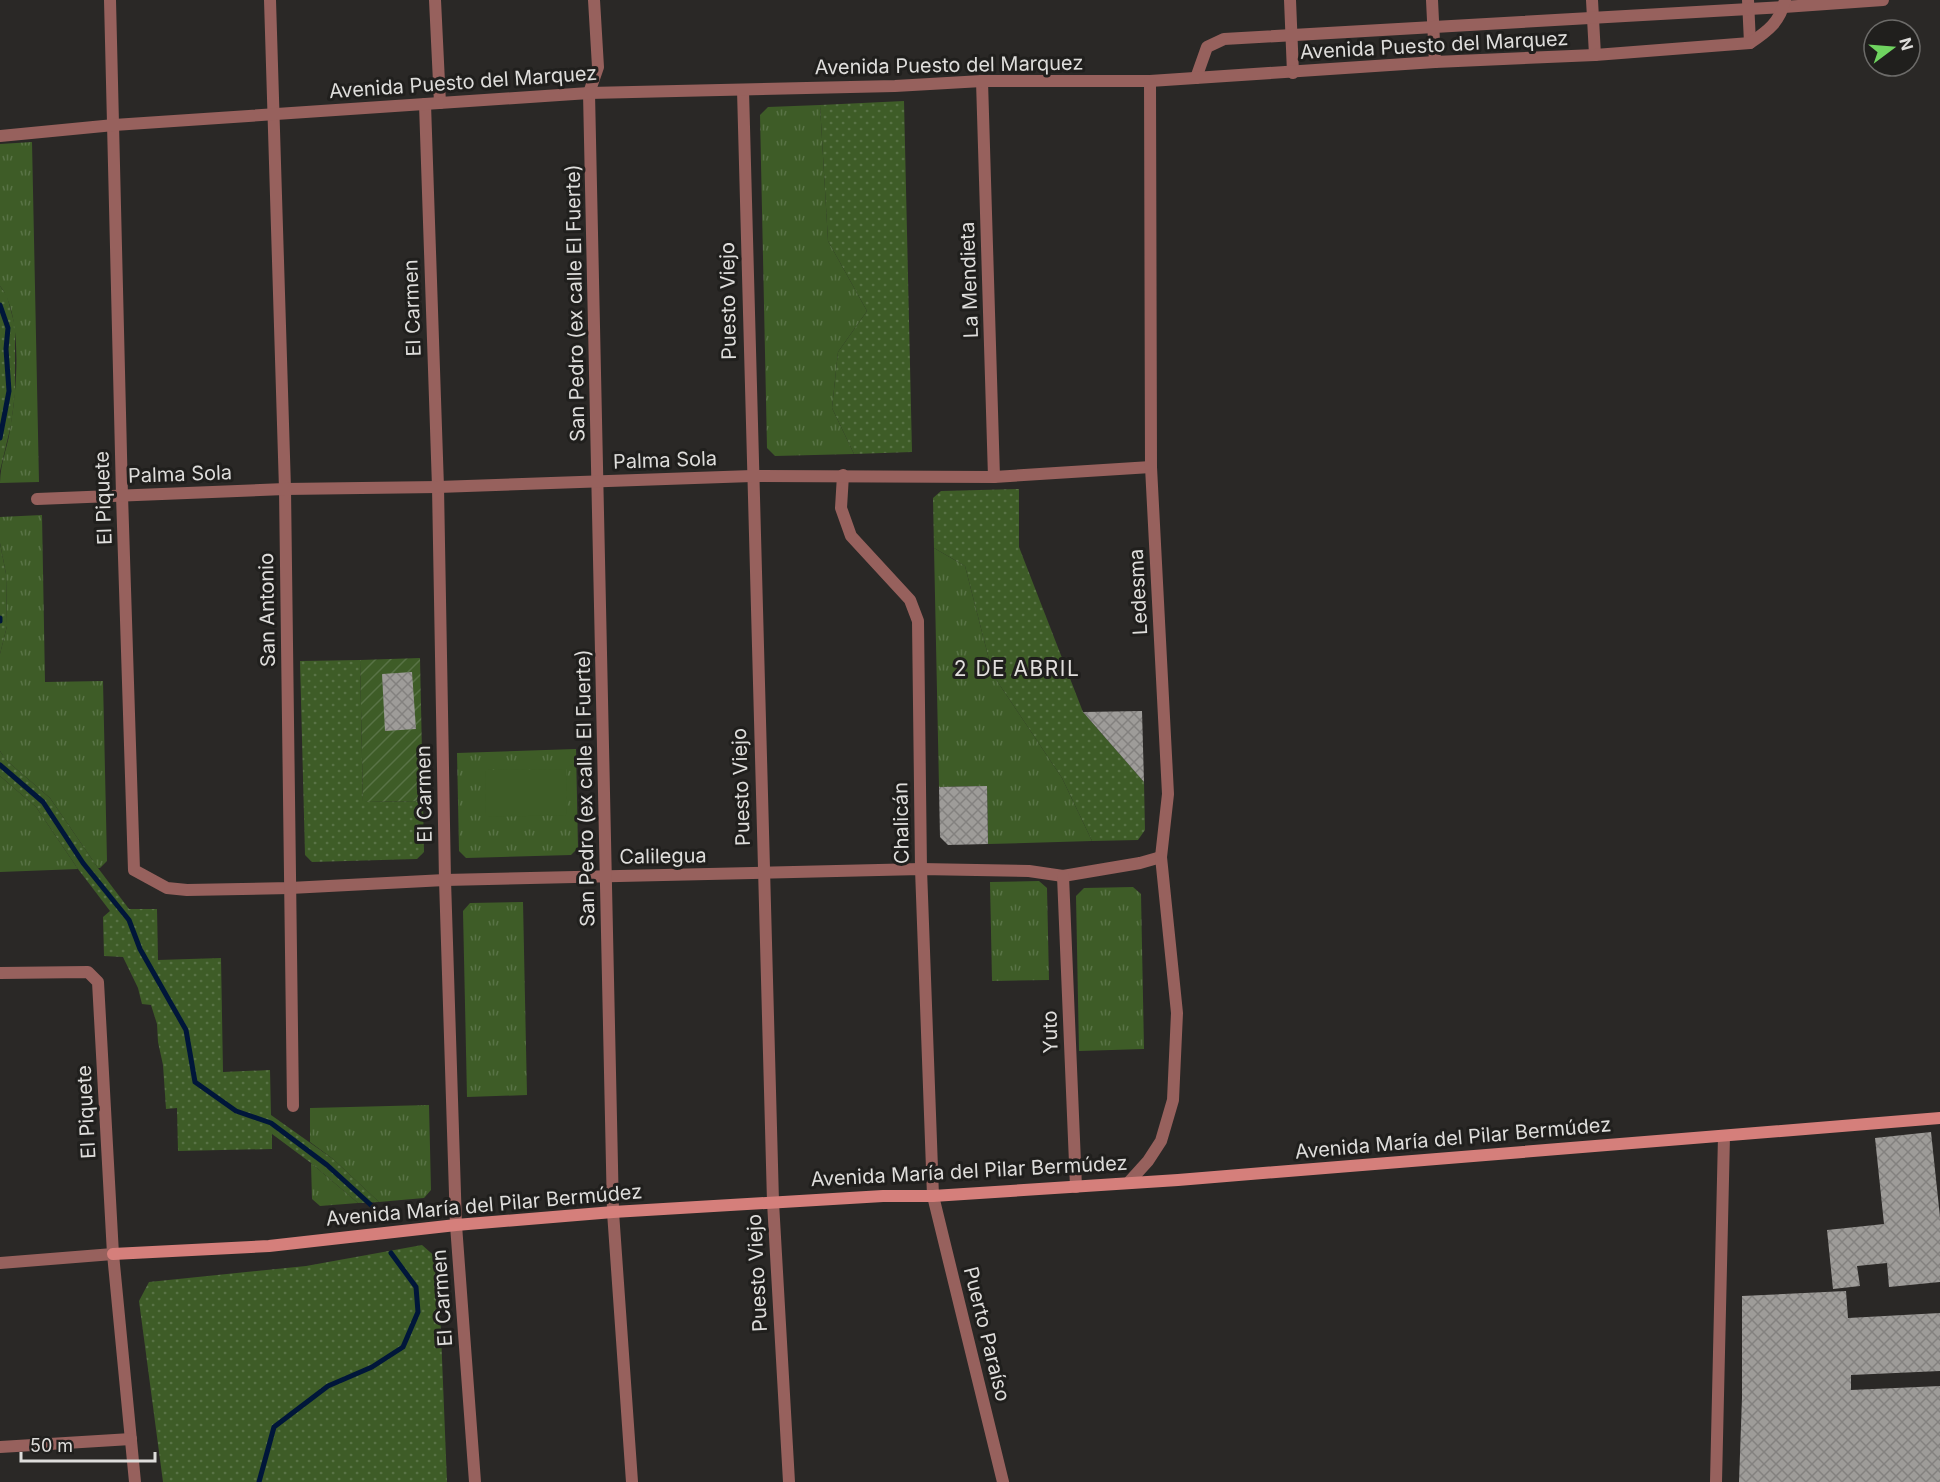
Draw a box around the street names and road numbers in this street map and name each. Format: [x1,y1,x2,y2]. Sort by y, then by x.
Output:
street label: Avenida Puesto del Marquez [1299,26,1569,64]
street label: Avenida Puesto del Marquez [814,51,1084,79]
street label: Avenida Puesto del Marquez [328,61,598,103]
street label: San Pedro (ex calle El Fuerte) [561,164,589,442]
street label: La Mendieta [955,221,983,339]
street label: Puesto Viejo [715,242,741,360]
street label: El Carmen [398,259,426,357]
street label: Palma Sola [613,446,717,474]
street label: El Piquete [89,451,117,545]
street label: Palma Sola [128,460,232,488]
street label: Ledesma [1124,548,1152,636]
street label: San Antonio [254,553,280,667]
street label: San Pedro (ex calle El Fuerte) [571,649,599,927]
street label: Puesto Viejo [727,728,755,846]
street label: El Carmen [411,745,437,843]
street label: Chalicán [888,782,914,864]
street label: Calilegua [619,843,707,869]
street label: Yuto [1037,1010,1063,1054]
street label: El Piquete [72,1065,100,1159]
street label: Avenida María del Pilar Bermúdez [1294,1112,1612,1164]
street label: Avenida María del Pilar Bermúdez [810,1151,1128,1191]
street label: Avenida María del Pilar Bermúdez [325,1179,643,1231]
street label: Puesto Viejo [742,1213,772,1333]
street label: El Carmen [427,1249,457,1347]
street label: Puerto Paraíso [959,1264,1015,1404]

